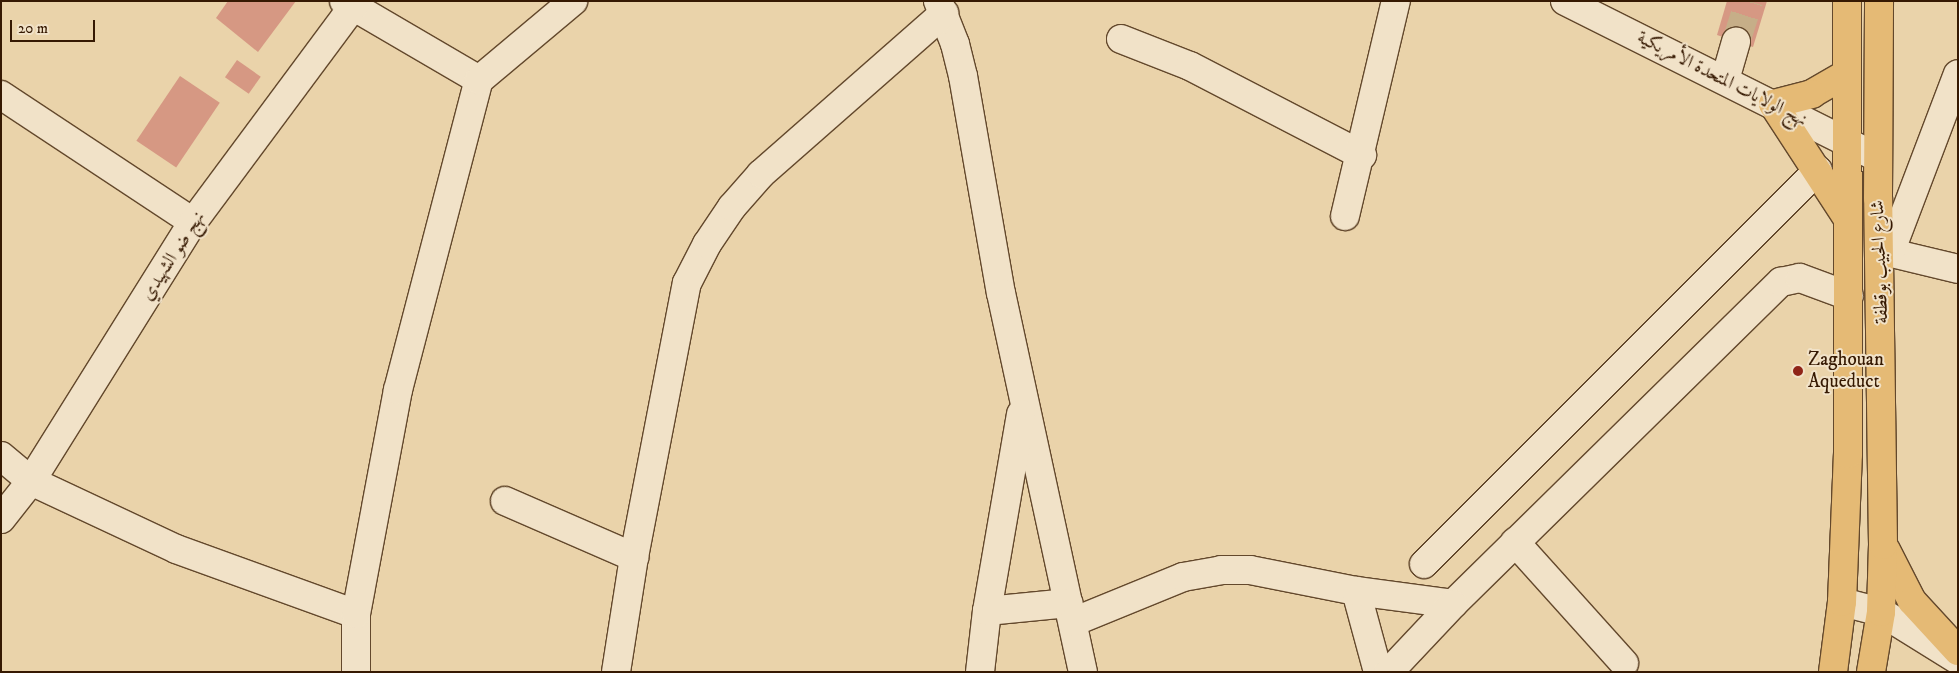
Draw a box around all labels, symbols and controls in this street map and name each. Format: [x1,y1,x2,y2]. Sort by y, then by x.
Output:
scale bar [12,10,98,42]
text: 20 m [18,19,48,38]
street label: نهج الولايات المتحدة الأمريكية [1633,26,1811,132]
street label: شارع الحبيب بوقطفة [1866,200,1894,324]
street label: نهج ضو الشهيدي [136,207,210,305]
place label: Zaghouan Aqueduct [1808,349,1884,393]
marker: Zaghouan Aqueduct [1792,365,1804,377]

